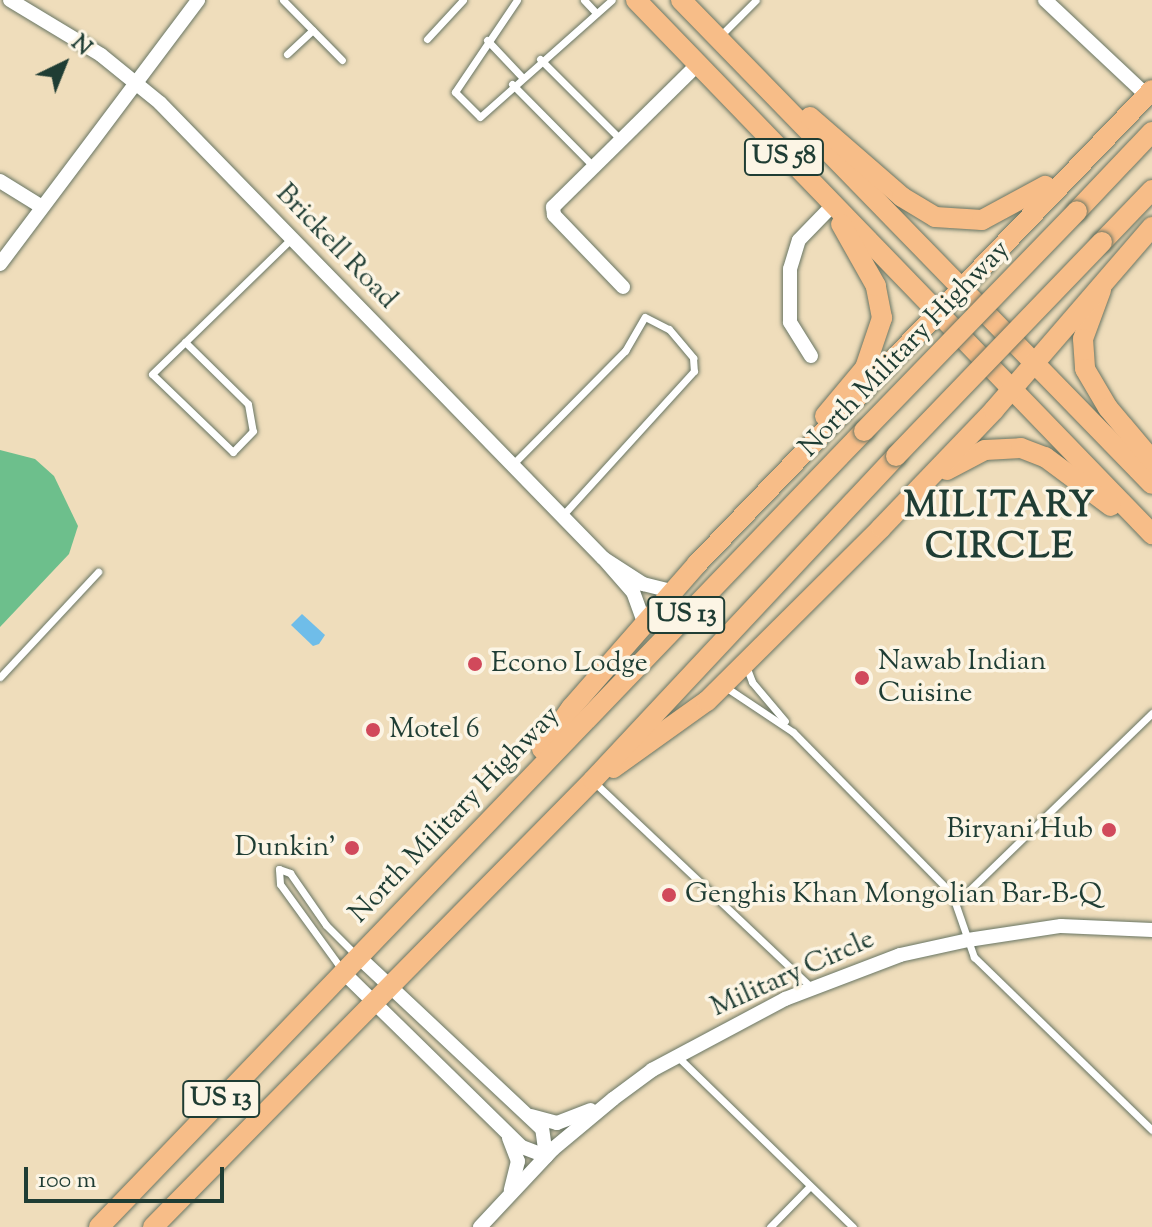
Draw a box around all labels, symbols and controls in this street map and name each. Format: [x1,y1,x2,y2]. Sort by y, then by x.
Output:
north arrow [24,24,104,104]
text: N [63,29,98,64]
road number: US 58 [742,135,826,179]
street label: Brickell Road [268,178,404,316]
street label: North Military Highway [793,233,1017,465]
district label: MILITARY CIRCLE [904,485,1096,570]
road number: US 13 [646,593,726,637]
place label: Nawab Indian Cuisine [878,645,1046,711]
place label: Econo Lodge [491,647,648,681]
marker: Econo Lodge [466,655,484,673]
marker: Nawab Indian Cuisine [853,669,871,687]
street label: North Military Highway [343,699,567,931]
place label: Motel 6 [389,713,480,747]
marker: Motel 6 [364,721,382,739]
place label: Biryani Hub [946,813,1093,847]
marker: Biryani Hub [1100,821,1118,839]
place label: Dunkin' [235,831,336,865]
marker: Dunkin' [343,839,361,857]
place label: Genghis Khan Mongolian Bar-B-Q [685,878,1102,912]
marker: Genghis Khan Mongolian Bar-B-Q [660,886,678,904]
street label: Military Circle [706,923,880,1025]
road number: US 13 [181,1077,261,1121]
scale bar [28,1151,228,1201]
text: 100 m [38,1164,96,1198]

